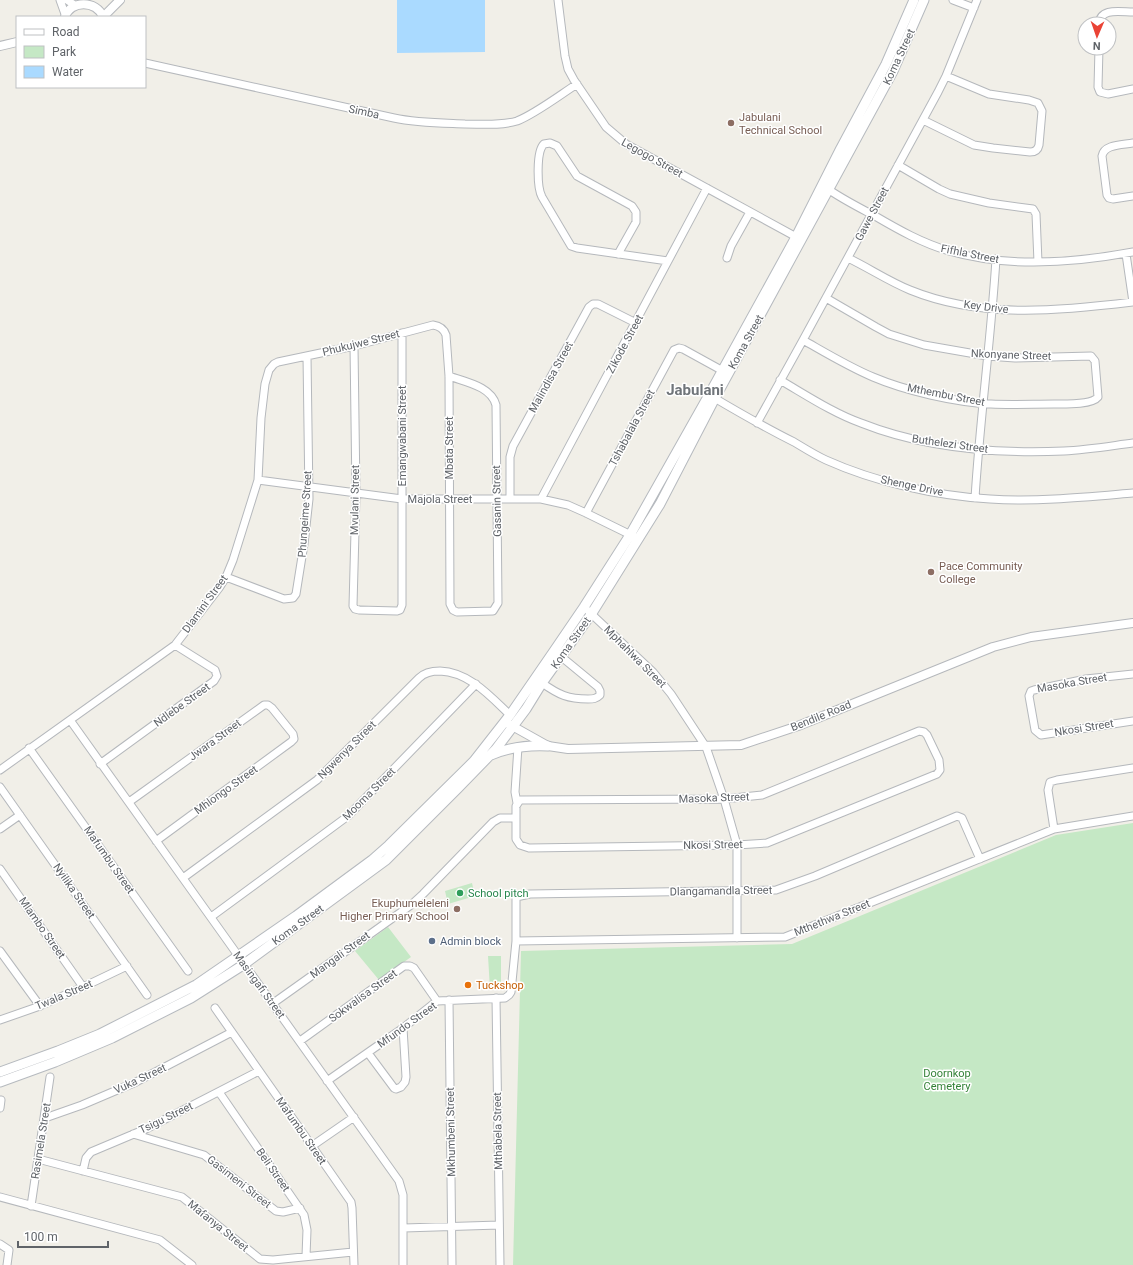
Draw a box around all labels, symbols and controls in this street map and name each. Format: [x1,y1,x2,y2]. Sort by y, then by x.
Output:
legend [16,16,146,88]
north arrow [1077,16,1117,56]
text: Road [52,25,80,39]
street label: Koma Street [880,27,918,87]
text: N [1092,39,1101,52]
text: Park [52,45,77,59]
text: Water [52,65,83,79]
street label: Simba [347,102,381,122]
place label: Jabulani Technical School [739,111,822,137]
marker: Jabulani Technical School [726,118,736,128]
street label: Legogo Street [619,136,685,180]
street label: Gawe Street [852,184,892,243]
street label: Fifhla Street [940,242,1001,266]
street label: Key Drive [963,298,1009,316]
street label: Zikode Street [604,312,646,376]
street label: Koma Street [726,312,767,372]
street label: Phukujwe Street [321,327,401,359]
street label: Malindisa Street [526,339,576,415]
street label: Nkonyane Street [971,347,1052,363]
district label: Jabulani [666,381,724,399]
street label: Mthembu Street [906,381,986,409]
street label: Emangwabani Street [396,385,409,487]
street label: Tshabalala Street [606,387,658,469]
street label: Mbata Street [443,416,456,480]
street label: Buthelezi Street [911,432,989,456]
street label: Mvulani Street [348,464,362,535]
street label: Gasanin Street [490,465,504,537]
street label: Phungeime Street [295,470,315,558]
street label: Shenge Drive [879,473,945,499]
street label: Majola Street [408,493,473,506]
place label: Pace Community College [939,560,1023,586]
marker: Pace Community College [926,567,936,577]
street label: Dlamini Street [180,572,231,636]
street label: Koma Street [548,614,594,671]
street label: Mphahlwa Street [601,623,669,691]
street label: Masoka Street [1036,670,1108,696]
street label: Ndlebe Street [151,680,213,730]
street label: Bendile Road [789,698,853,734]
street label: Jwara Street [186,716,244,763]
street label: Nkosi Street [1053,717,1115,739]
street label: Ngwenya Street [315,718,379,782]
street label: Mhlongo Street [192,762,260,817]
street label: Mooma Street [340,765,398,823]
street label: Masoka Street [678,790,750,806]
street label: Mafumbu Street [81,824,137,896]
street label: Nkosi Street [683,838,743,852]
street label: Nyilika Street [50,861,98,921]
street label: Dlangamandla Street [670,884,773,898]
place label: School pitch [468,887,529,900]
marker: School pitch [455,888,465,898]
street label: Mlambo Street [16,895,68,962]
place label: Ekuphumeleleni Higher Primary School [340,897,449,923]
street label: Mthethwa Street [792,897,872,939]
street label: Koma Street [270,902,327,948]
marker: Ekuphumeleleni Higher Primary School [452,904,462,914]
street label: Mangali Street [307,929,373,981]
place label: Admin block [440,935,501,948]
marker: Admin block [427,936,437,946]
street label: Masingafi Street [230,949,288,1022]
street label: Sokwalisa Street [326,967,400,1025]
street label: Twala Street [33,977,95,1013]
place label: Tuckshop [476,979,524,992]
marker: Tuckshop [463,980,473,990]
street label: Mfundo Street [375,999,439,1051]
street label: Vuka Street [112,1061,169,1097]
park label: Doornkop Cemetery [923,1067,971,1093]
street label: Mkhumbeni Street [444,1087,458,1177]
street label: Mthabela Street [491,1092,505,1170]
street label: Mafumbu Street [273,1095,329,1167]
street label: Tsigu Street [137,1099,195,1137]
street label: Rasimela Street [29,1102,54,1180]
street label: Beli Street [253,1146,293,1194]
street label: Gasimeni Street [204,1153,274,1211]
street label: Mafanya Street [185,1198,251,1255]
scale bar [18,1223,108,1249]
text: 100 m [24,1230,58,1244]

